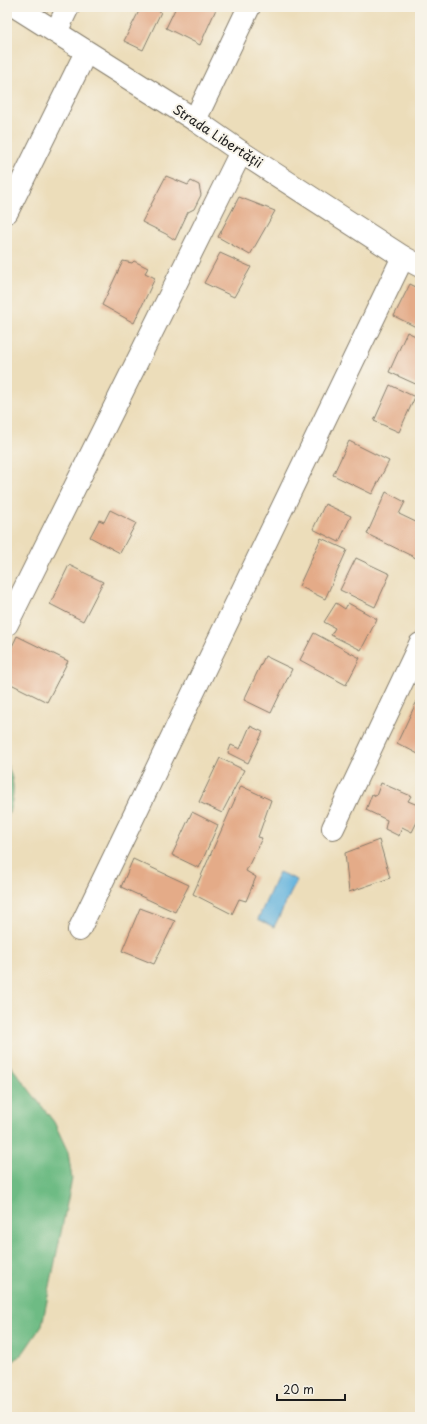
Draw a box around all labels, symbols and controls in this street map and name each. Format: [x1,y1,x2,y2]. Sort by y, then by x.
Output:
street label: Strada Libertății [170,99,267,172]
scale bar [277,1376,345,1402]
text: 20 m [283,1380,314,1398]

